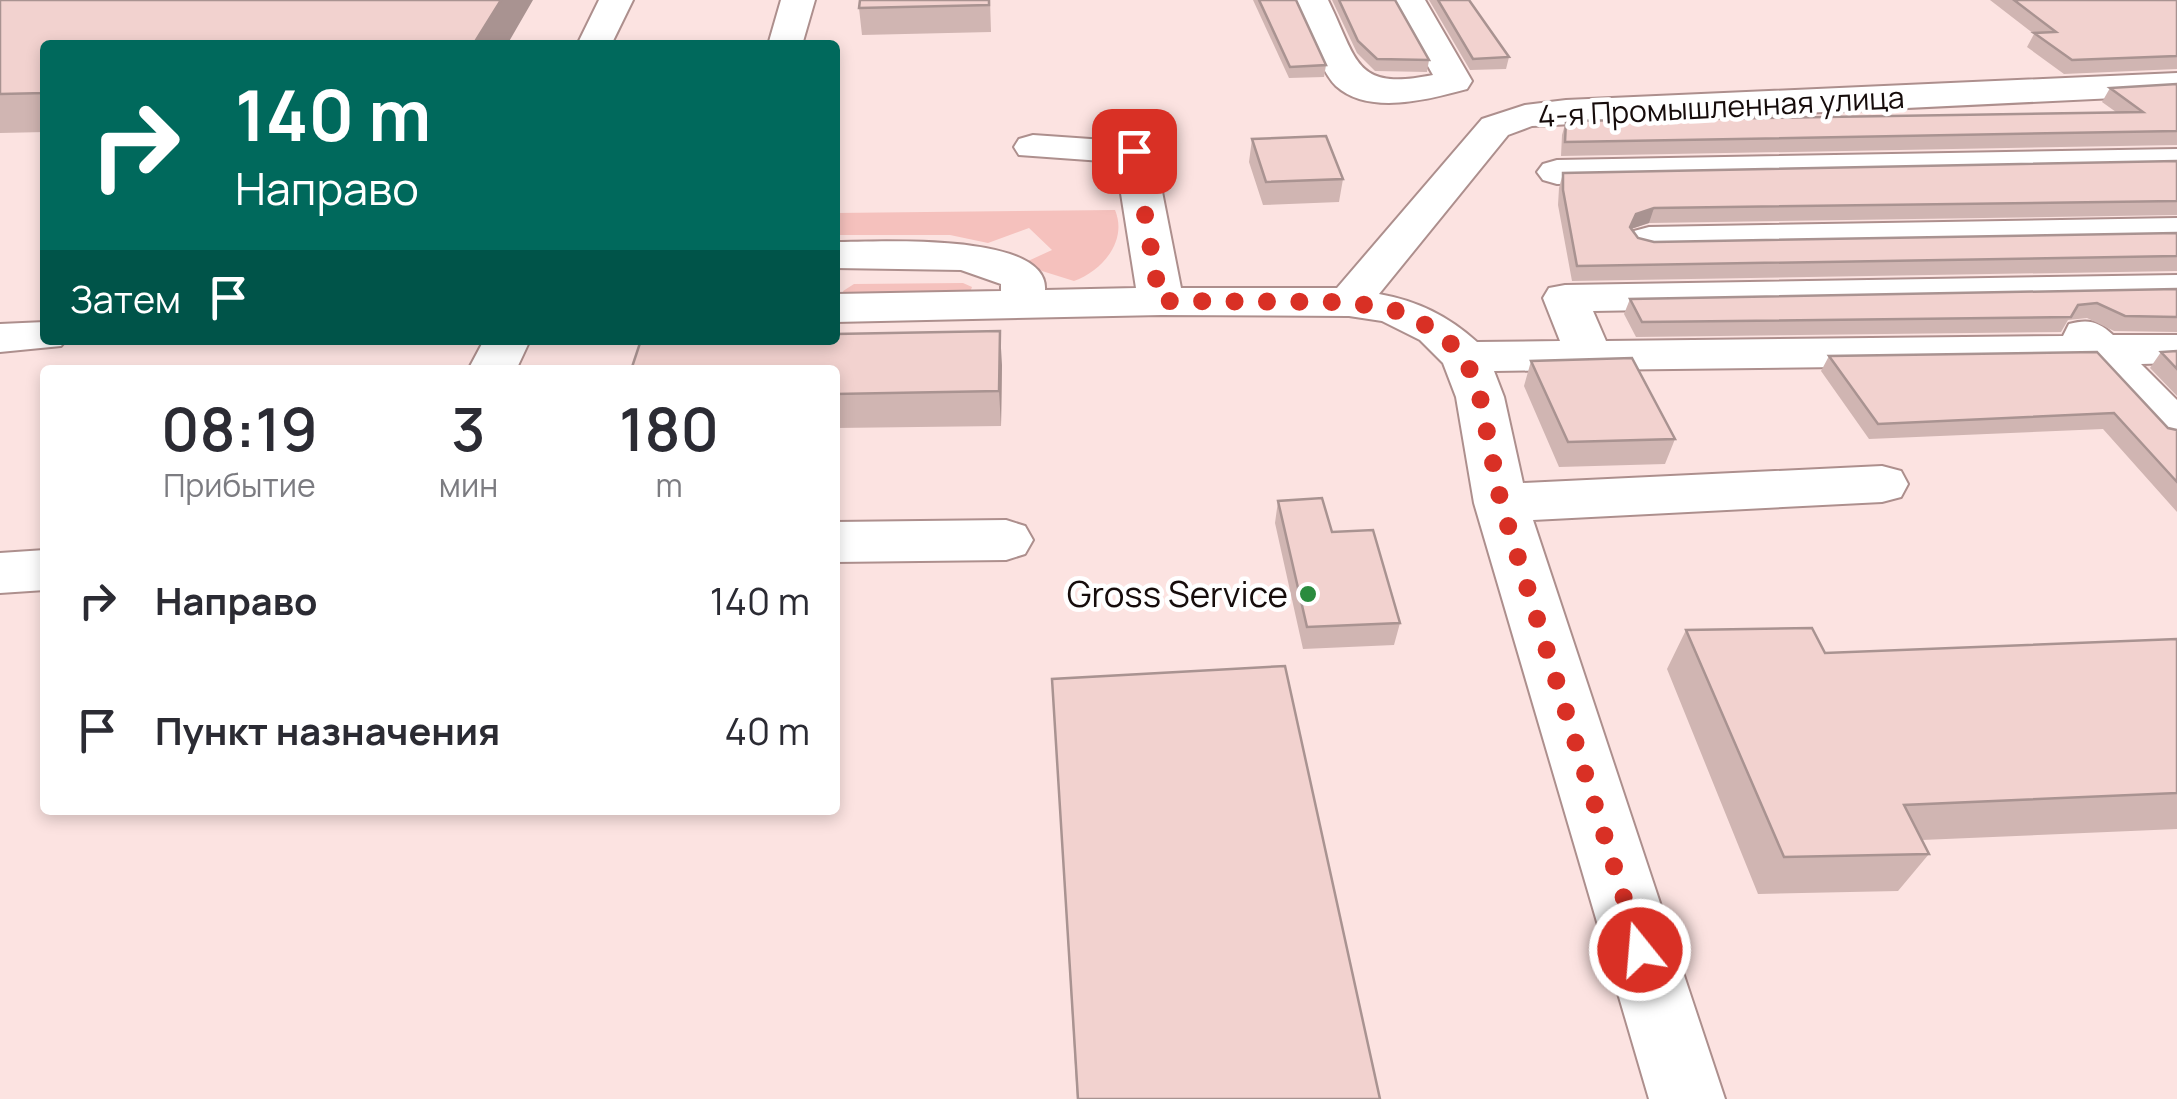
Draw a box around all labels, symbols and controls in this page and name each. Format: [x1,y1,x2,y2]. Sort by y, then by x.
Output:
text: 140 m [235,66,431,162]
street label: 4-я Промышленная улица [1537,76,1905,136]
icon: right [70,80,200,210]
pin [1092,109,1177,194]
icon: arrive [1107,124,1162,179]
text: Направо [235,157,419,219]
icon: arrive [201,270,256,325]
text: Затем [70,272,181,324]
text: 08:19 [161,387,318,469]
text: 3 [451,387,486,469]
text: 180 [619,387,719,469]
text: Прибытие [163,463,316,507]
text: мин [439,463,498,507]
text: m [655,463,683,507]
place label: Gross Service [1067,570,1288,618]
icon: right [70,573,125,628]
text: Направо [155,574,317,626]
text: 140 m [710,574,810,626]
marker: Gross Service [1297,583,1319,605]
icon: arrive [70,703,125,758]
text: Пункт назначения [155,704,500,756]
text: 40 m [725,704,810,756]
position arrow [1588,898,1692,1002]

